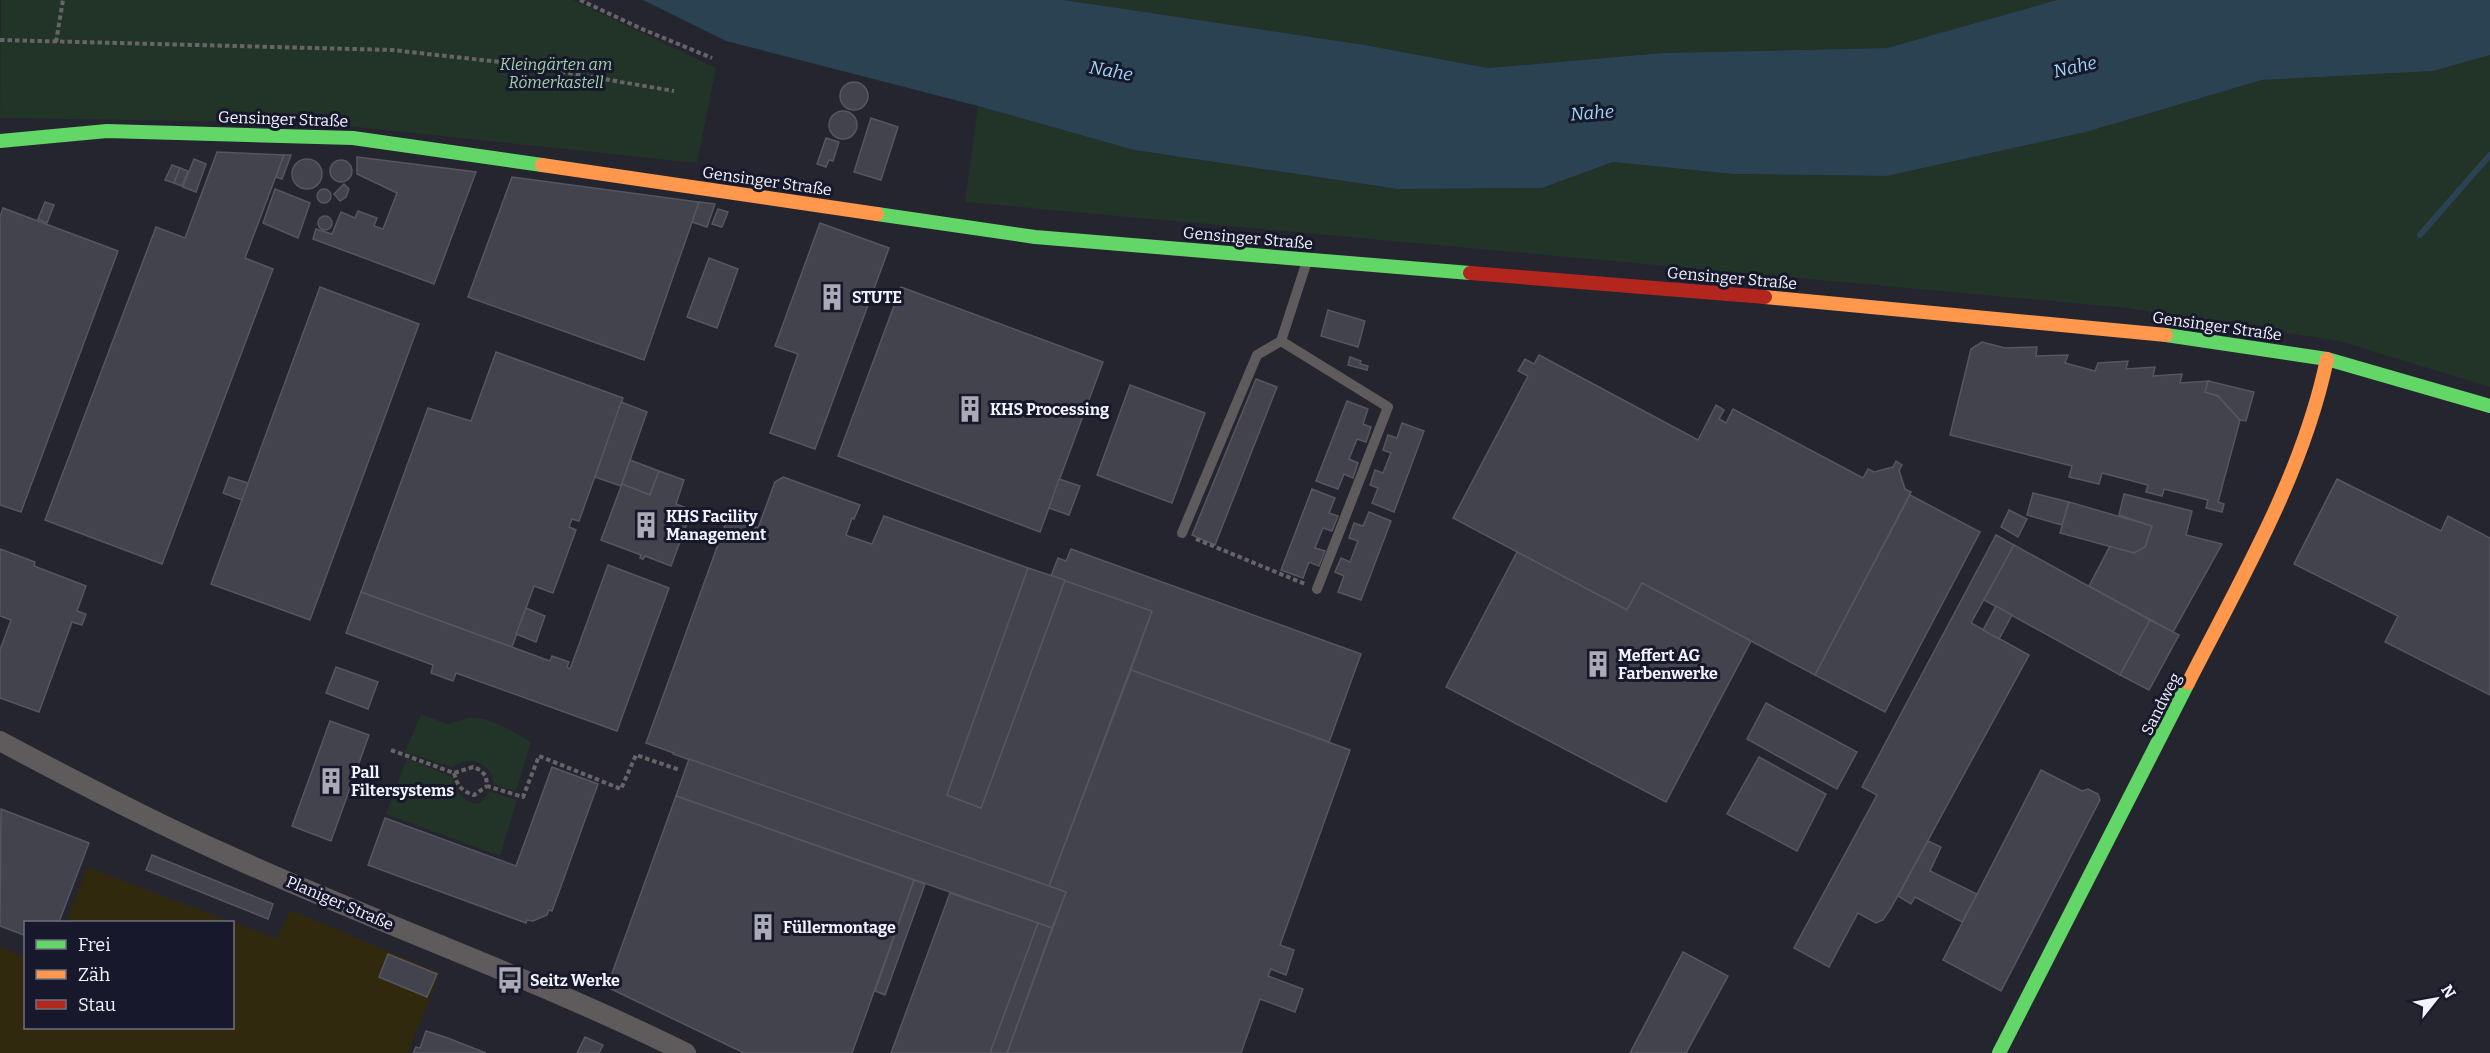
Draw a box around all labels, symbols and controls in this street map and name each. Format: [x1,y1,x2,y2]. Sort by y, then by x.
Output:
water label: Nahe [2051,51,2099,83]
park label: Kleingärten am Römerkastell [500,55,612,92]
water label: Nahe [1088,56,1134,86]
water label: Nahe [1569,101,1615,125]
street label: Gensinger Straße [217,107,349,131]
street label: Gensinger Straße [701,163,833,199]
street label: Gensinger Straße [1182,223,1314,253]
street label: Gensinger Straße [1666,263,1798,293]
building icon: STUTE [817,282,847,312]
place label: STUTE [852,288,902,307]
street label: Gensinger Straße [2151,308,2283,344]
building icon: KHS Processing [955,394,985,424]
place label: KHS Processing [990,400,1109,419]
place label: KHS Facility Management [666,507,767,544]
building icon: KHS Facility Management [631,510,661,540]
place label: Meffert AG Farbenwerke [1618,646,1718,683]
building icon: Meffert AG Farbenwerke [1583,649,1613,679]
street label: Sandweg [2137,670,2185,738]
place label: Pall Filtersystems [351,763,454,800]
building icon: Pall Filtersystems [316,766,346,796]
street label: Planiger Straße [284,872,396,934]
building icon: Füllermontage [748,912,778,942]
place label: Füllermontage [783,918,896,937]
legend [24,921,234,1029]
text: Frei [78,934,111,956]
text: Zäh [78,964,110,986]
bus stop icon: Seitz Werke [495,965,525,995]
north arrow [2406,969,2466,1029]
place label: Seitz Werke [530,971,620,990]
text: N [2437,981,2460,1002]
text: Stau [78,994,116,1016]

